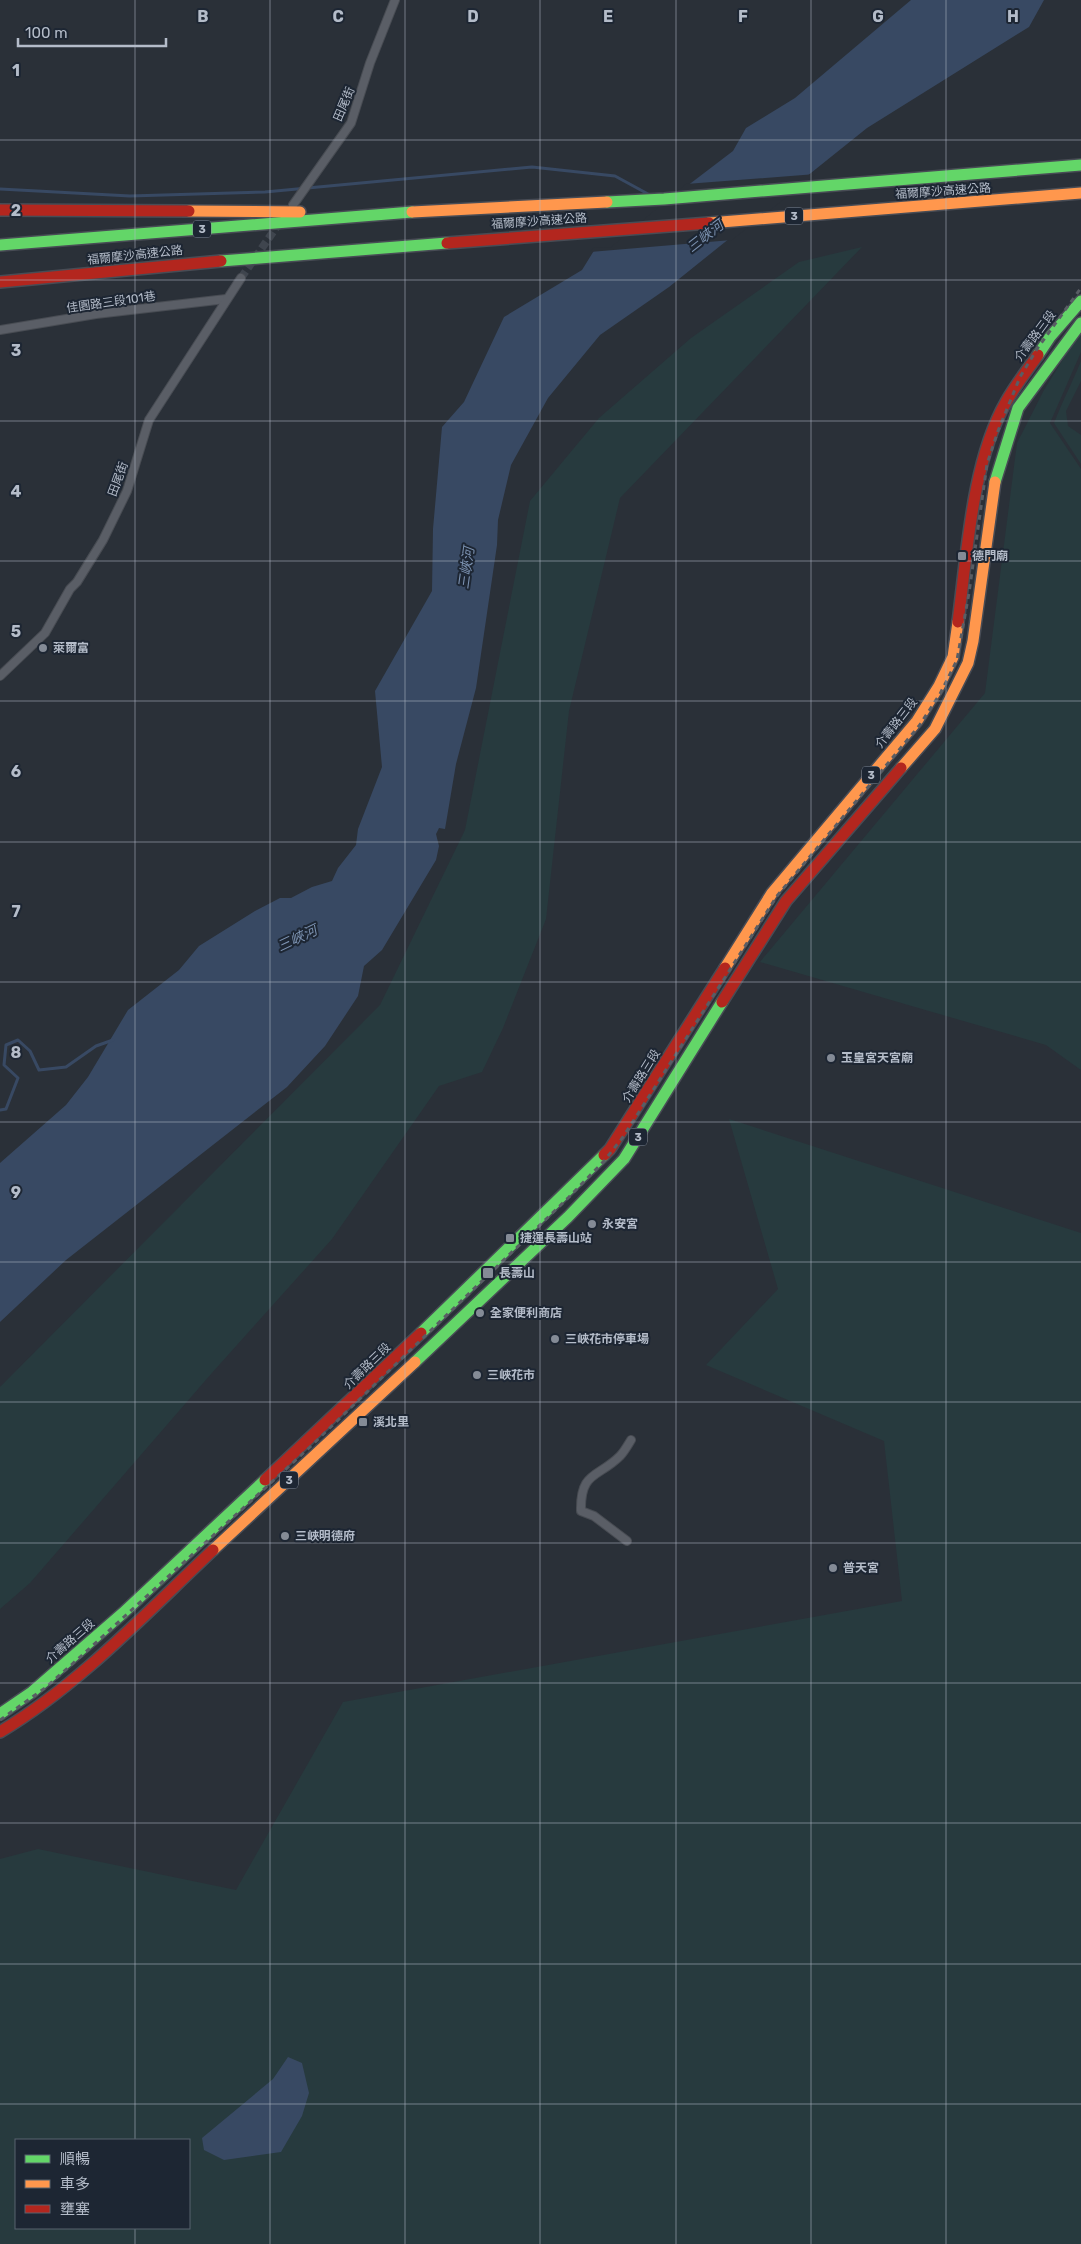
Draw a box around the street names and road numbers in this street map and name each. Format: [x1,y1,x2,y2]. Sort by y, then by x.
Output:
street label: 田尾街 [331,85,357,123]
street label: 福爾摩沙高速公路 [895,181,991,201]
road number: 3 [785,208,803,225]
street label: 福爾摩沙高速公路 [491,211,587,231]
road number: 3 [193,220,211,238]
street label: 福爾摩沙高速公路 [87,243,183,267]
street label: 佳園路三段101巷 [66,289,156,315]
street label: 介壽路三段 [1011,308,1059,364]
street label: 田尾街 [105,460,131,498]
street label: 介壽路三段 [872,695,920,751]
road number: 3 [862,766,880,784]
street label: 介壽路三段 [619,1047,663,1105]
road number: 3 [629,1128,647,1146]
street label: 介壽路三段 [341,1340,393,1392]
road number: 3 [280,1472,298,1488]
street label: 介壽路三段 [43,1616,97,1666]

